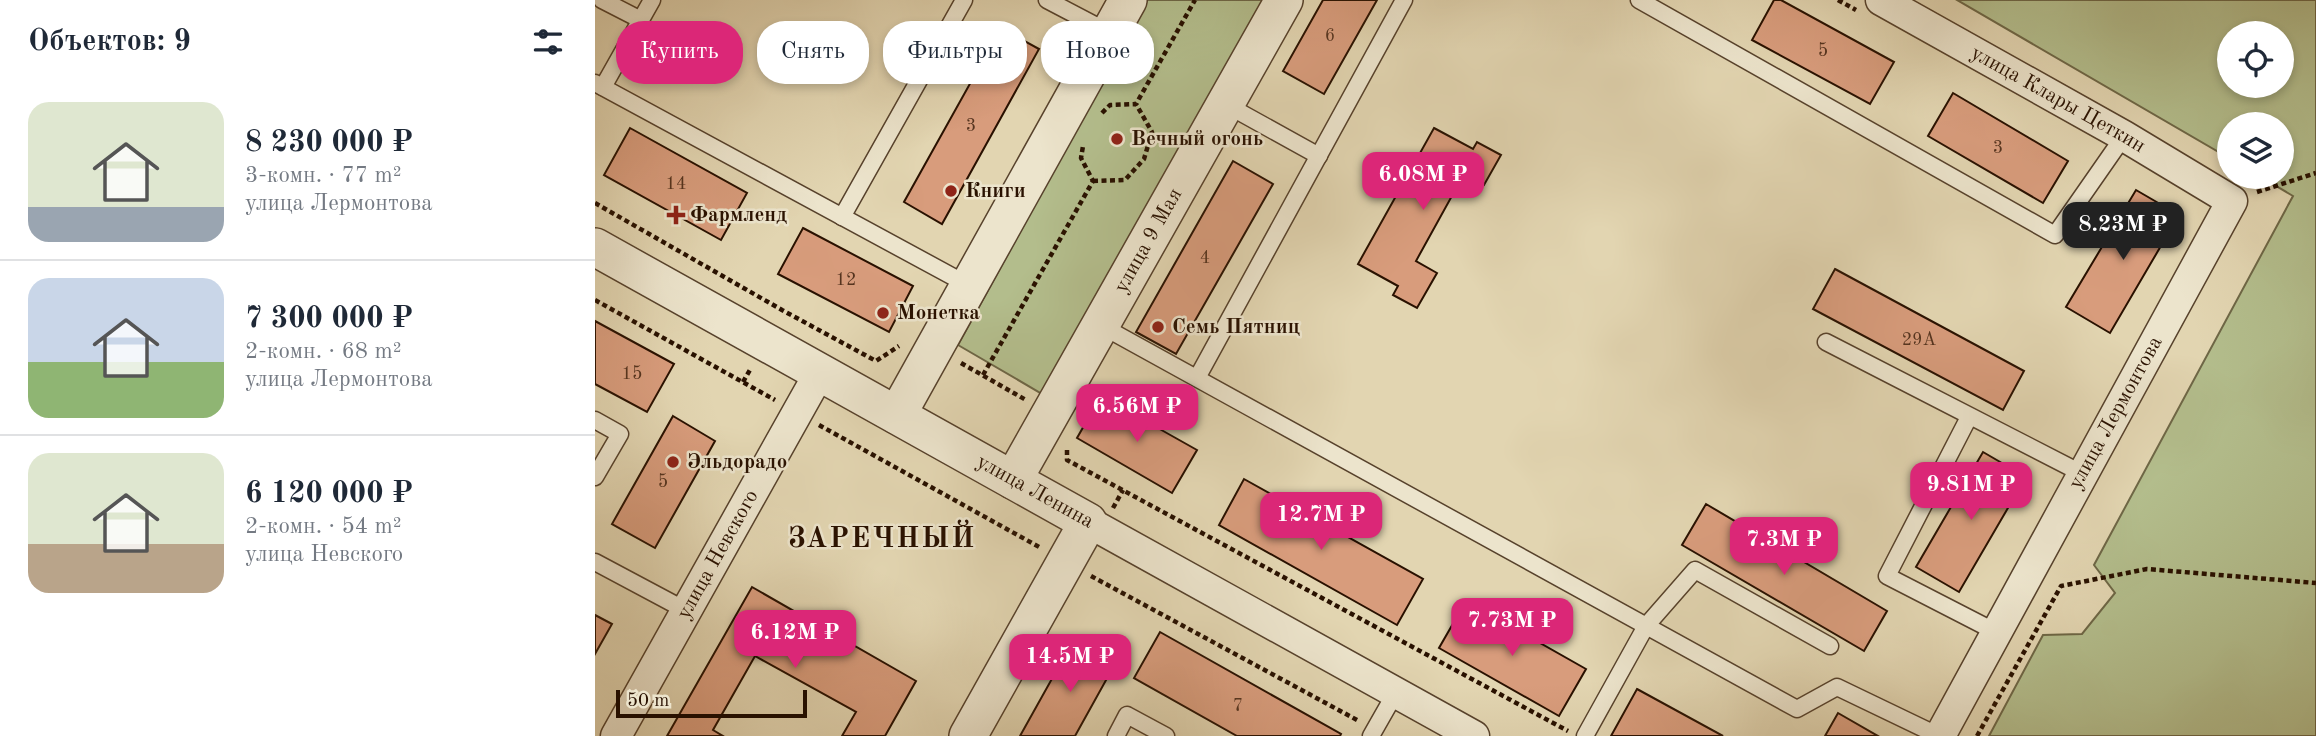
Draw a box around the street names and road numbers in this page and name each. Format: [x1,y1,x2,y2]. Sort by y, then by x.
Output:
street label: улица Клары Цеткин [1967,42,2149,157]
street label: улица 9 Мая [1110,185,1186,296]
street label: улица Лермонтова [2065,333,2167,493]
street label: улица Ленина [973,451,1097,533]
street label: улица Невского [673,486,762,623]

